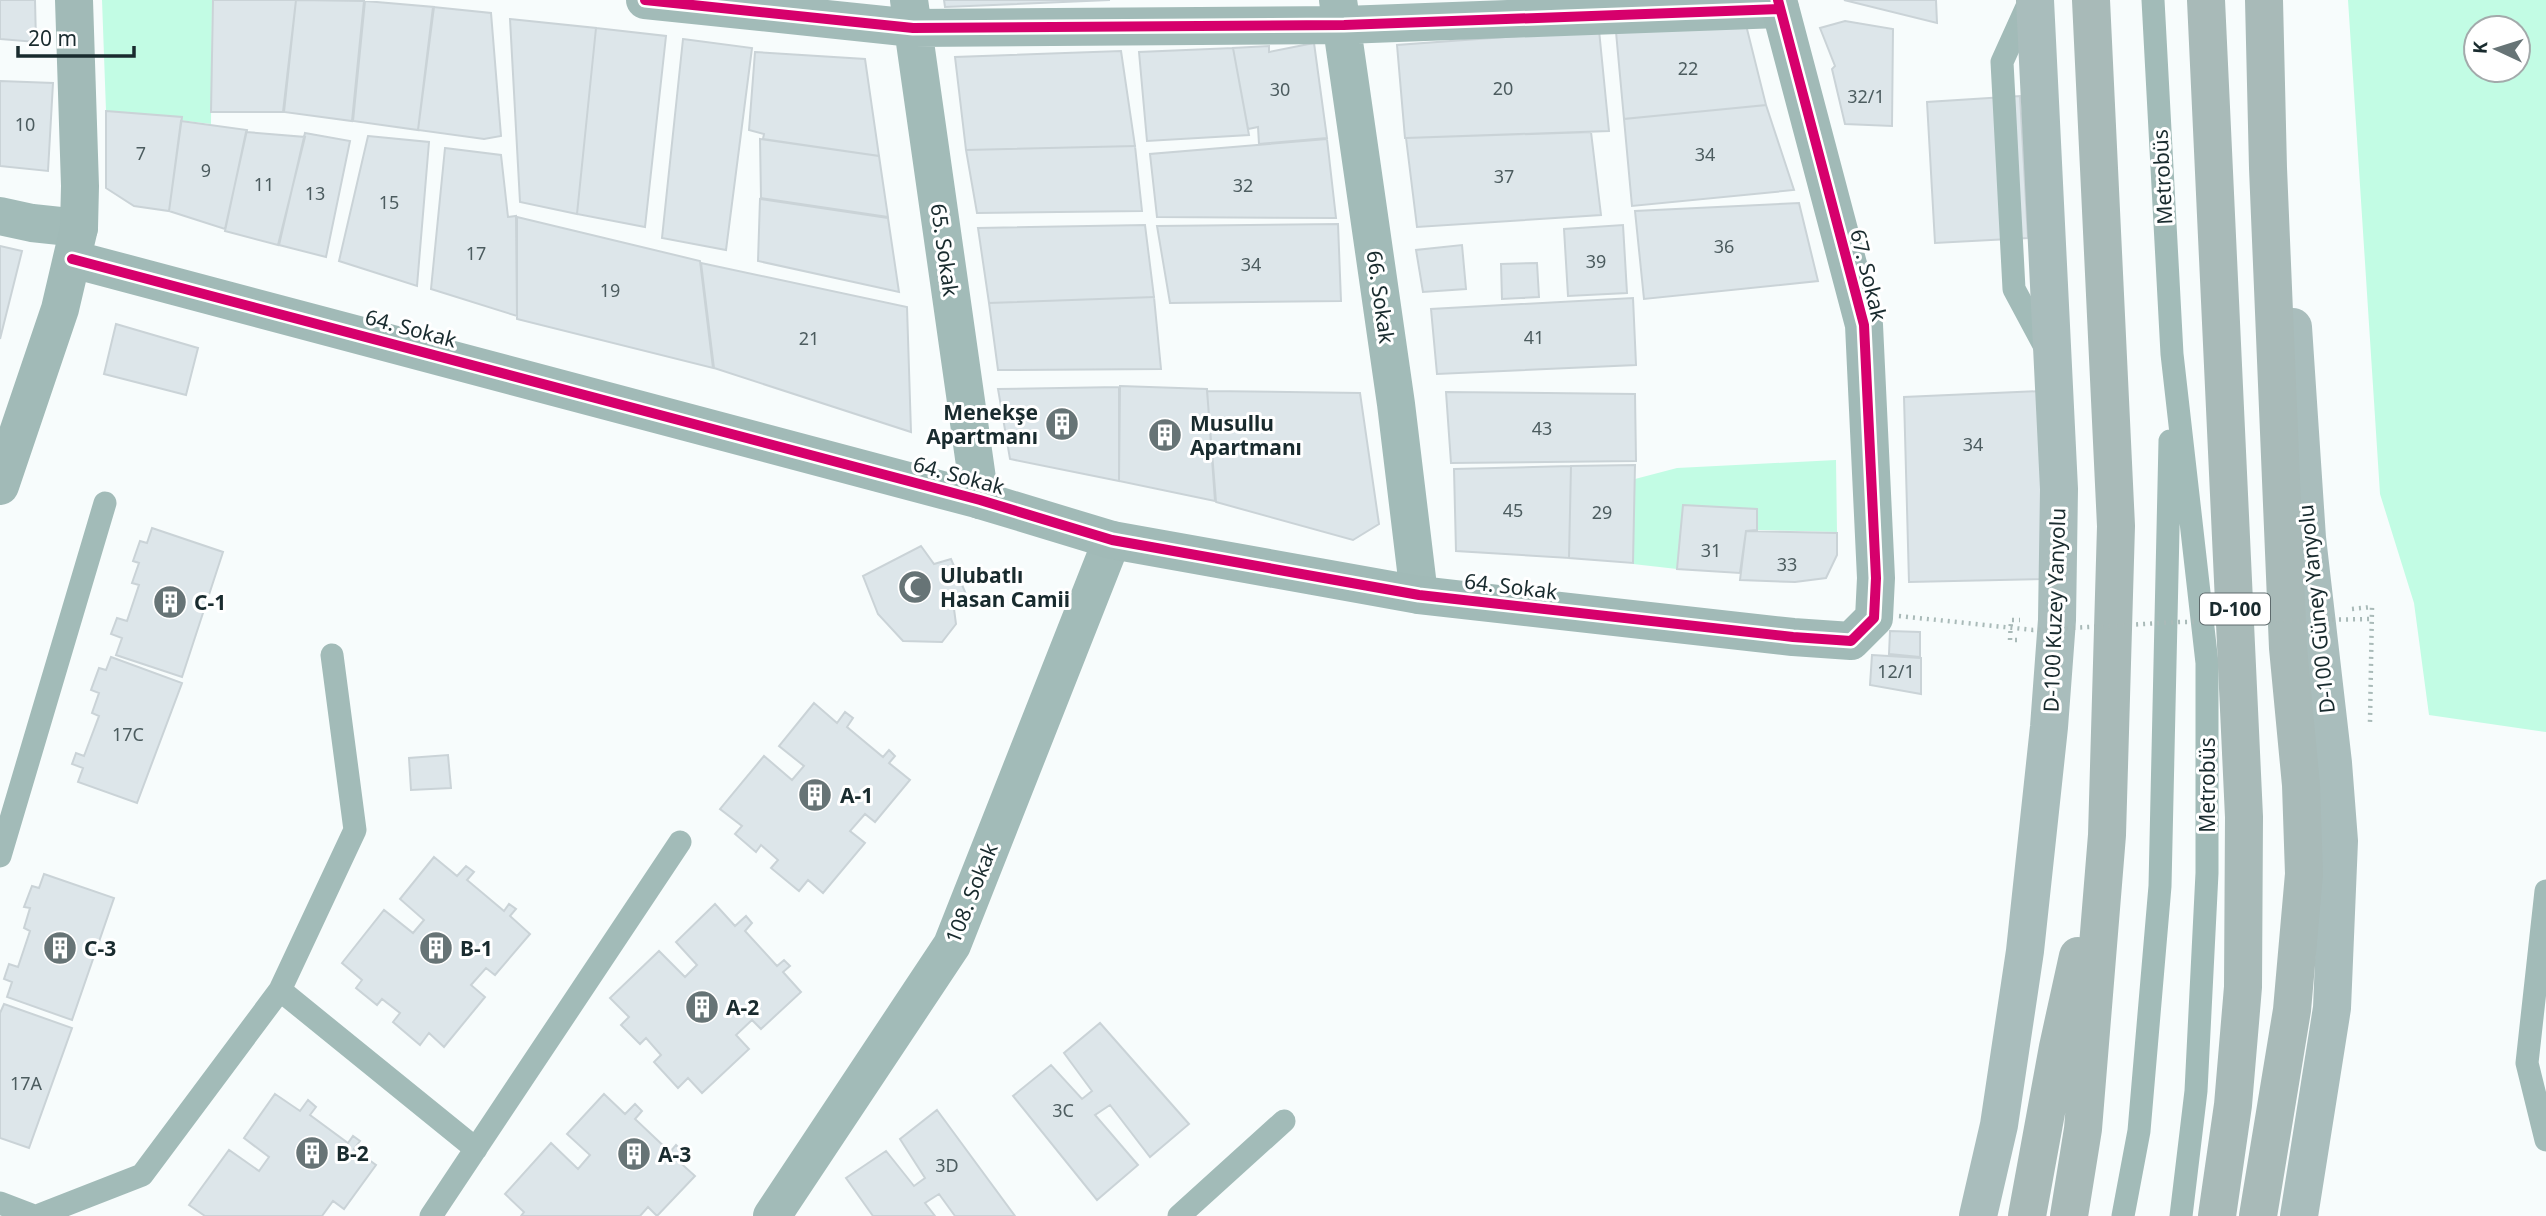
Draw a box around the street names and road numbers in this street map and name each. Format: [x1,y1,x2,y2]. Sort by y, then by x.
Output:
street label: Metrobüs [2146,129,2178,225]
street label: 65. Sokak [925,202,965,299]
street label: 67. Sokak [1844,226,1894,325]
street label: 66. Sokak [1361,249,1401,346]
street label: 64. Sokak [362,302,461,354]
street label: 64. Sokak [910,449,1009,501]
street label: D-100 Güney Yanyolu [2291,503,2341,715]
street label: D-100 Kuzey Yanyolu [2036,507,2072,713]
street label: 64. Sokak [1463,566,1560,606]
road number: D-100 [2200,594,2270,624]
street label: Metrobüs [2193,737,2221,833]
street label: 108. Sokak [938,838,1004,947]

